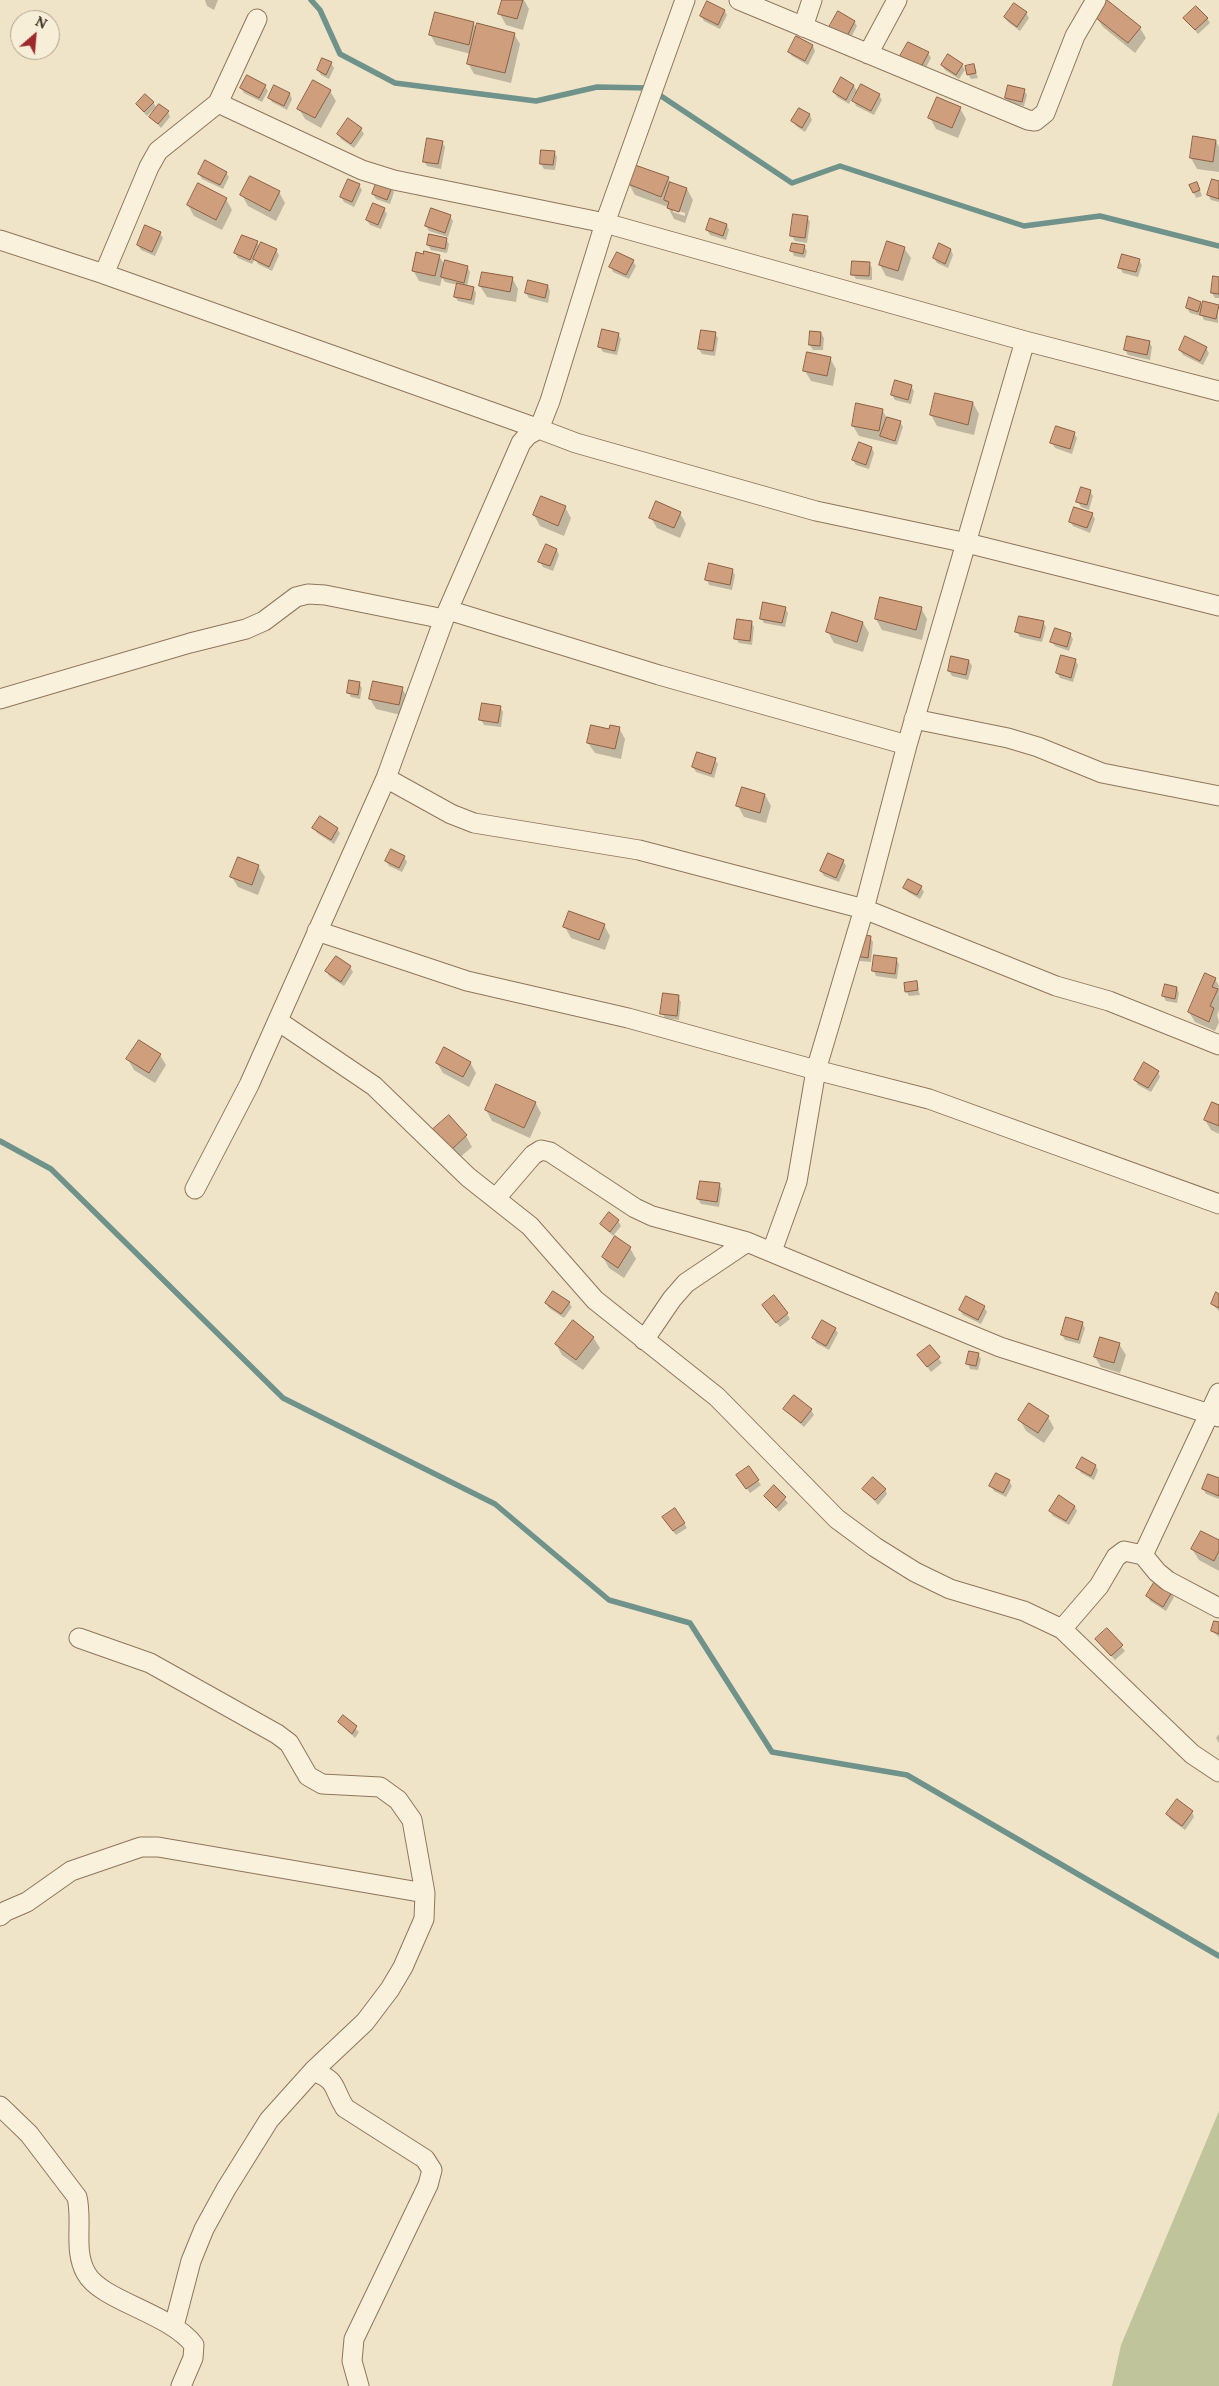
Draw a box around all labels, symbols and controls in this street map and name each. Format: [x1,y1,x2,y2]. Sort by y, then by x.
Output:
north arrow [10,10,60,60]
text: N [32,12,50,33]

